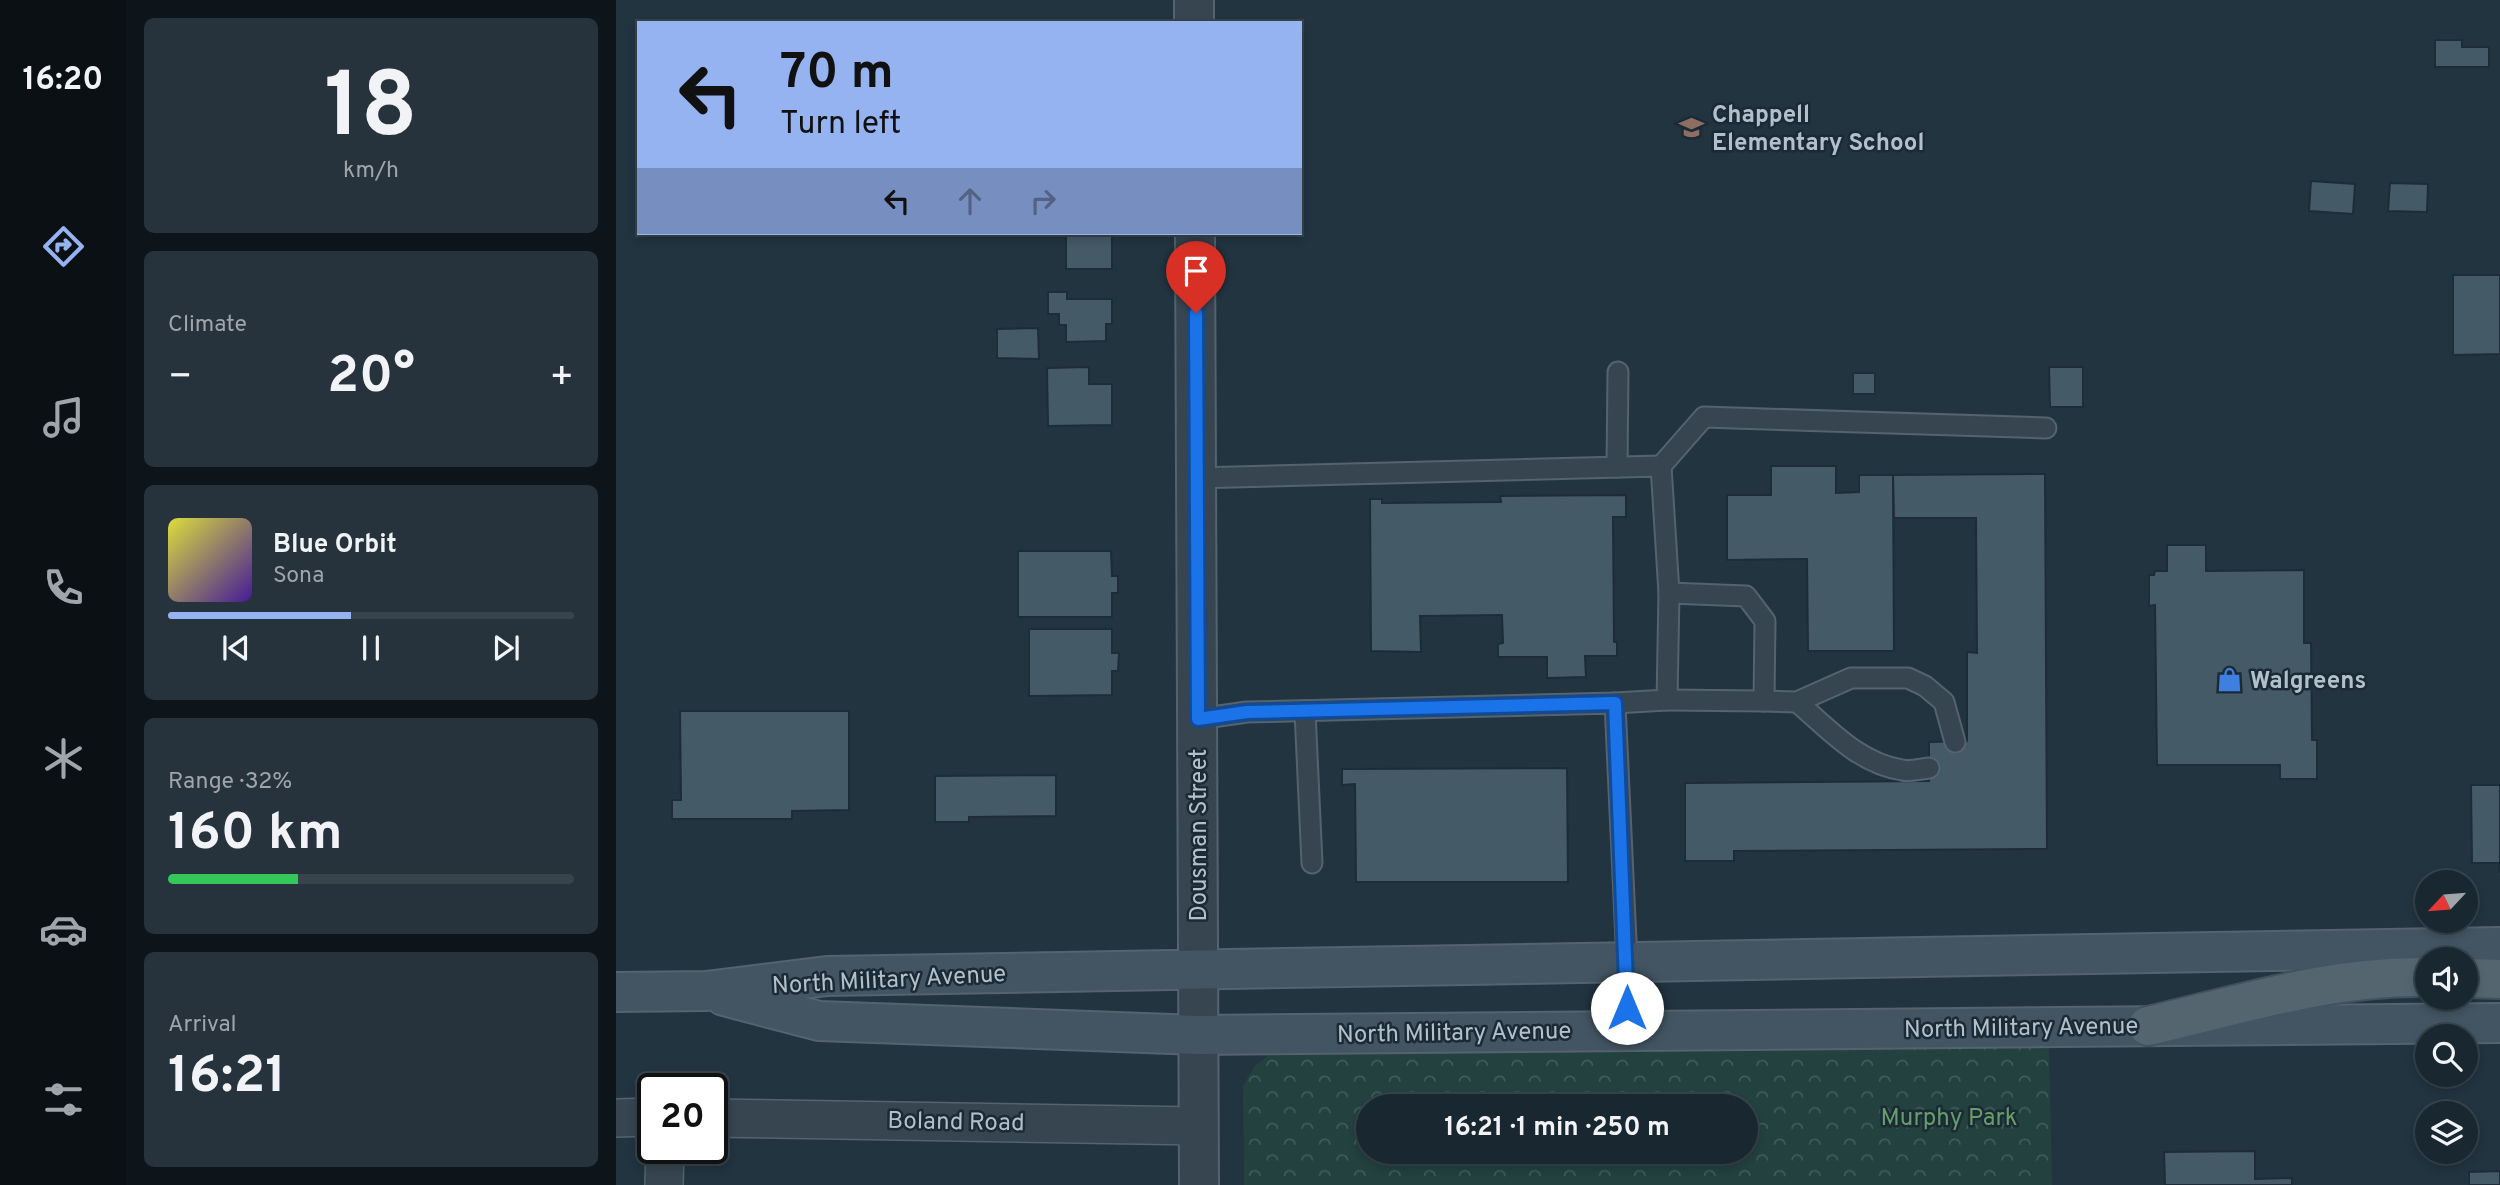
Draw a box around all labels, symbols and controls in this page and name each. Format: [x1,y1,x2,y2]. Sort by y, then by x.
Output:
text: 70 m [780,44,894,106]
icon: left [665,49,756,140]
text: 18 [324,54,418,169]
text: 16:20 [23,61,103,101]
place label: Chappell Elementary School [1712,101,1924,159]
text: Turn left [780,105,901,145]
school or university icon: Chappell Elementary School [1678,114,1706,142]
text: km/h [343,157,399,186]
icon: left [878,182,916,220]
icon: ahead [951,182,989,220]
icon: right [1024,182,1062,220]
icon: directions [39,222,88,271]
pin [1166,241,1226,313]
icon: arrive [1177,252,1215,290]
text: Climate [168,311,247,340]
text: 20° [327,345,415,411]
text: − [168,354,193,403]
text: + [549,354,574,403]
icon: music [39,393,88,442]
text: Blue Orbit [273,529,397,562]
text: Sona [273,562,324,591]
icon: phone [39,563,88,612]
icon: previous [217,629,255,667]
icon: pause [352,629,390,667]
icon: next [487,629,525,667]
shop icon: Walgreens [2216,666,2244,694]
place label: Walgreens [2250,667,2366,697]
icon: climate [39,734,88,783]
street label: Dousman Street [1185,749,1215,921]
text: Range · 32% [168,768,292,797]
text: 160 km [168,802,343,868]
north arrow [2415,870,2478,933]
map controls [2415,870,2478,1164]
icon: car [39,905,88,954]
button: sound [2415,947,2478,1010]
street label: North Military Avenue [771,960,1007,1002]
position arrow [1590,971,1664,1045]
text: Arrival [168,1011,237,1040]
street label: North Military Avenue [1904,1012,2139,1046]
street label: North Military Avenue [1337,1017,1572,1051]
button: search [2415,1024,2478,1087]
text: 16:21 [168,1045,286,1111]
speed limit sign: 20 [637,1073,728,1164]
icon: filters [39,1075,88,1124]
button: layers [2415,1101,2478,1164]
park label: Murphy Park [1880,1104,2018,1134]
street label: Boland Road [887,1107,1025,1139]
text: 16:21 · 1 min · 250 m [1444,1112,1670,1145]

